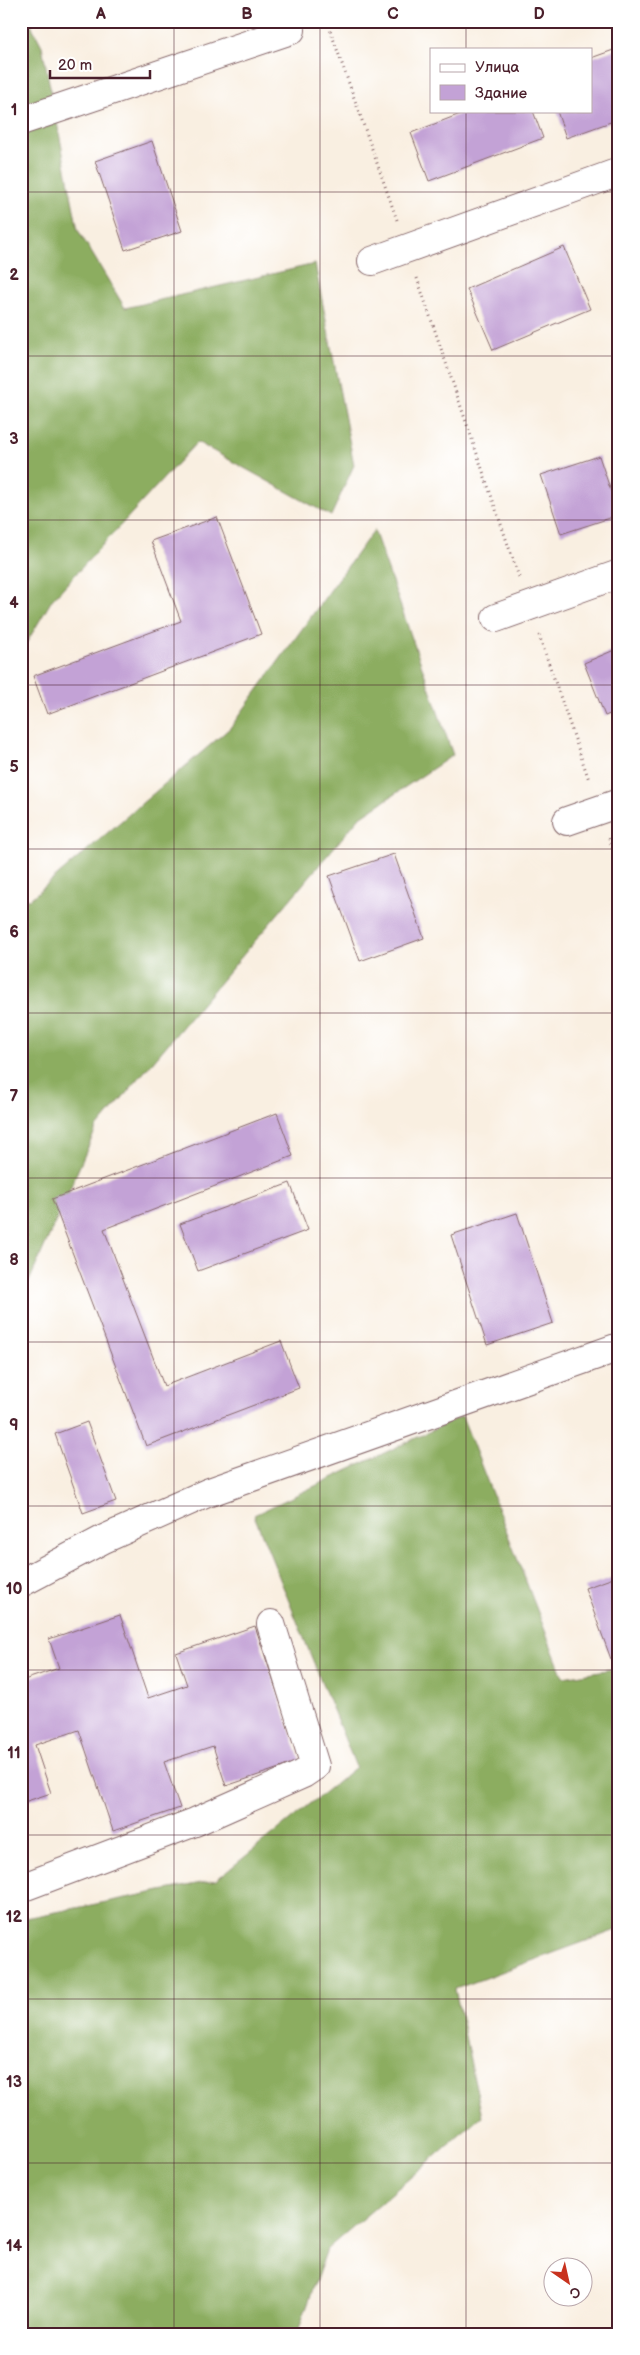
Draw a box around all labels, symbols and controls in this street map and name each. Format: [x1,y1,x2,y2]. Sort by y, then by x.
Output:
text: A [95,5,106,24]
text: B [241,5,253,24]
text: C [387,5,399,24]
text: D [533,5,545,24]
scale bar [50,48,150,80]
legend [430,48,592,112]
text: 20 m [58,56,92,75]
text: Улица [475,58,520,77]
text: Здание [475,84,527,103]
text: 1 [11,101,17,120]
text: 2 [9,266,19,285]
text: 3 [9,430,19,449]
text: 4 [9,594,19,613]
text: 5 [9,758,19,777]
text: 6 [9,923,19,942]
text: 7 [10,1087,19,1106]
text: 8 [9,1251,19,1270]
text: 9 [9,1416,19,1435]
text: 10 [6,1580,22,1599]
text: 11 [7,1744,21,1763]
text: 12 [6,1908,23,1927]
text: 13 [6,2073,22,2092]
text: 14 [6,2237,23,2256]
north arrow [542,2258,592,2308]
text: С [566,2283,584,2302]

